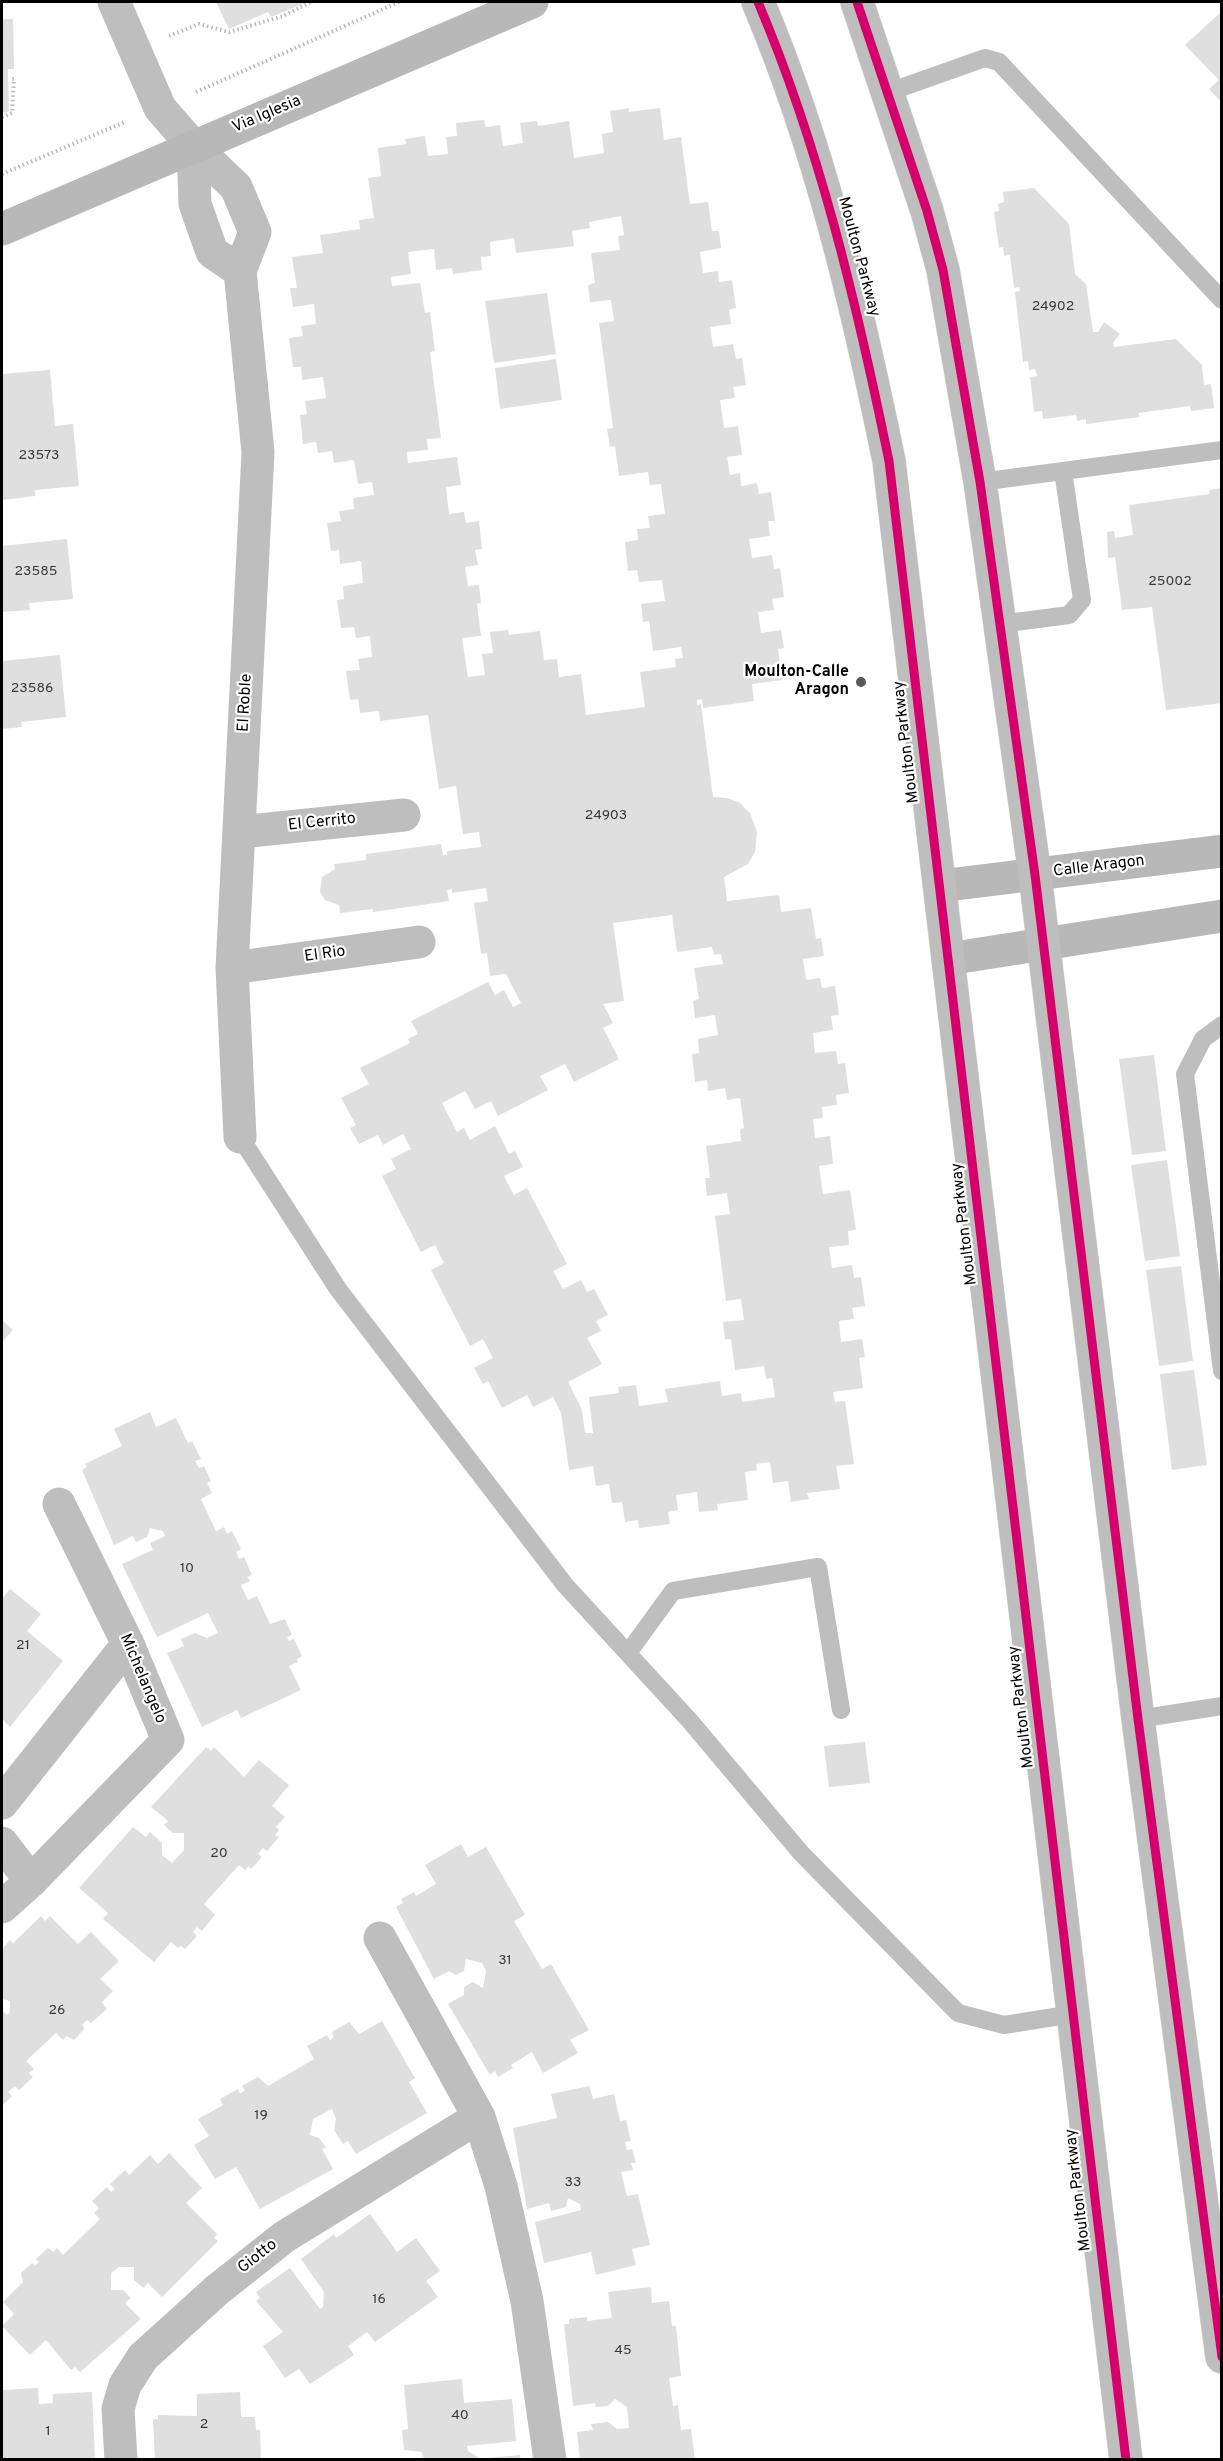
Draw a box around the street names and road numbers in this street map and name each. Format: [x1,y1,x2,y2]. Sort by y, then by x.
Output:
street label: Via Iglesia [230,92,304,138]
street label: Moulton Parkway [833,195,883,319]
street label: El Roble [235,673,257,733]
street label: Moulton Parkway [890,680,924,804]
street label: El Cerrito [287,810,357,836]
street label: Calle Aragon [1052,852,1146,882]
street label: El Rio [303,943,347,967]
street label: Moulton Parkway [948,1162,982,1286]
street label: Michelangelo [115,1631,169,1727]
street label: Moulton Parkway [1005,1645,1039,1769]
street label: Moulton Parkway [1062,2128,1096,2252]
street label: Giotto [235,2236,281,2278]

